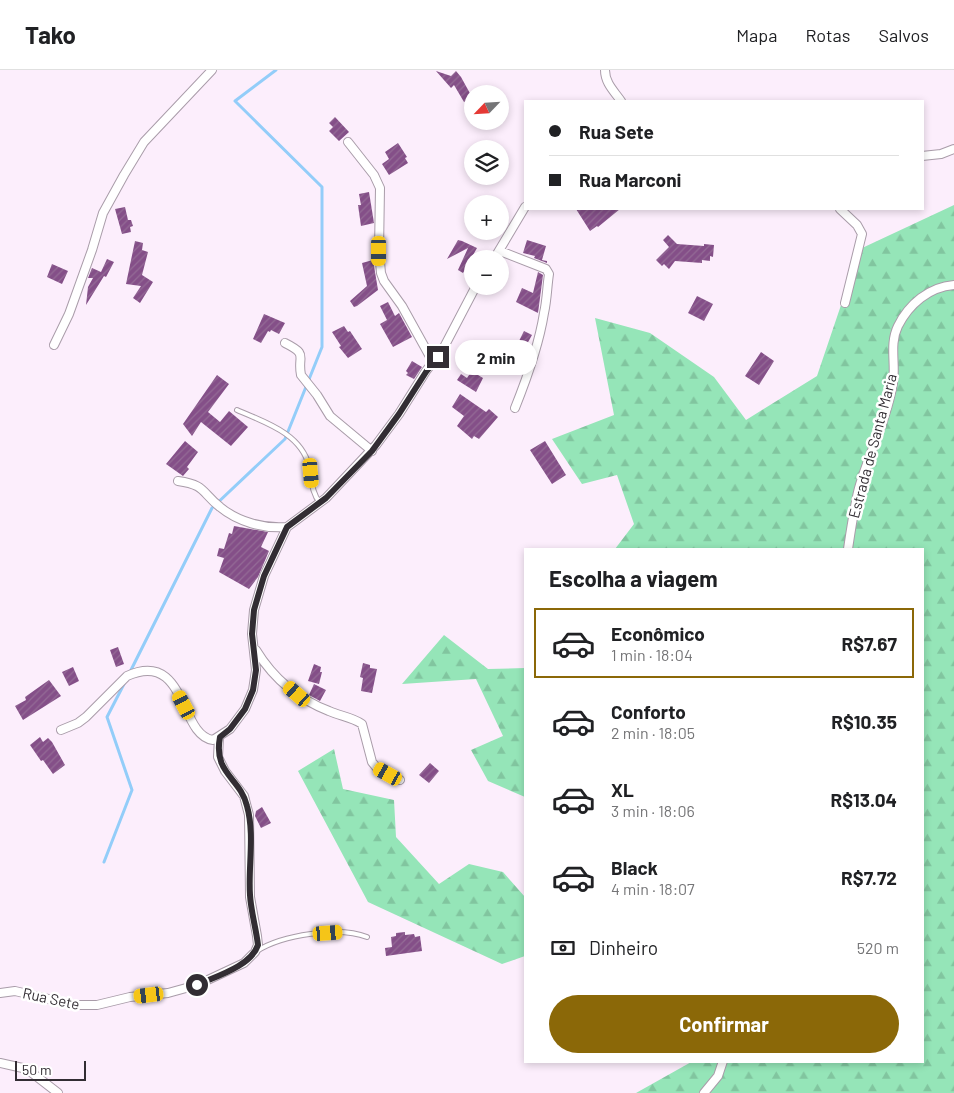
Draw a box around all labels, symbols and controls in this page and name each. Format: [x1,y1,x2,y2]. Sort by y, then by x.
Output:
text: Tako [25,20,76,49]
text: Mapa [736,24,777,46]
text: Rotas [805,24,850,46]
text: Salvos [878,24,929,46]
north arrow [464,85,509,130]
map controls [464,85,509,295]
text: Rua Sete [579,120,654,143]
button: layers [464,140,509,185]
text: Rua Marconi [579,168,681,191]
button: + [464,195,509,240]
car [371,236,386,266]
button: − [464,250,509,295]
callout: 2 min [456,340,538,374]
route end [427,346,449,368]
text: 2 min [477,348,515,367]
street label: Estrada de Santa Maria [844,372,900,520]
car [302,457,319,489]
text: Escolha a viagem [549,565,718,591]
icon: car [551,621,596,666]
text: Econômico [611,622,705,645]
text: R$7.67 [842,632,897,655]
text: 1 min · 18:04 [611,645,693,664]
car [280,678,313,710]
car [170,688,197,722]
icon: car [551,699,596,744]
text: Conforto [611,700,686,723]
text: R$10.35 [831,710,897,733]
text: 2 min · 18:05 [611,723,695,742]
car [371,760,404,788]
icon: car [551,777,596,822]
text: XL [611,778,634,801]
text: R$13.04 [831,788,897,811]
text: 3 min · 18:06 [611,801,695,820]
icon: car [551,855,596,900]
text: Black [611,856,658,879]
text: R$7.72 [841,866,897,889]
text: 4 min · 18:07 [611,879,695,898]
car [312,924,343,942]
icon: cash [549,934,577,962]
text: Dinheiro [589,936,658,959]
text: 520 m [857,938,899,957]
route start [186,974,208,996]
street label: Rua Sete [21,983,81,1013]
car [133,986,164,1004]
button: Confirmar [549,995,899,1053]
scale bar [15,1058,86,1081]
text: 50 m [22,1061,51,1078]

